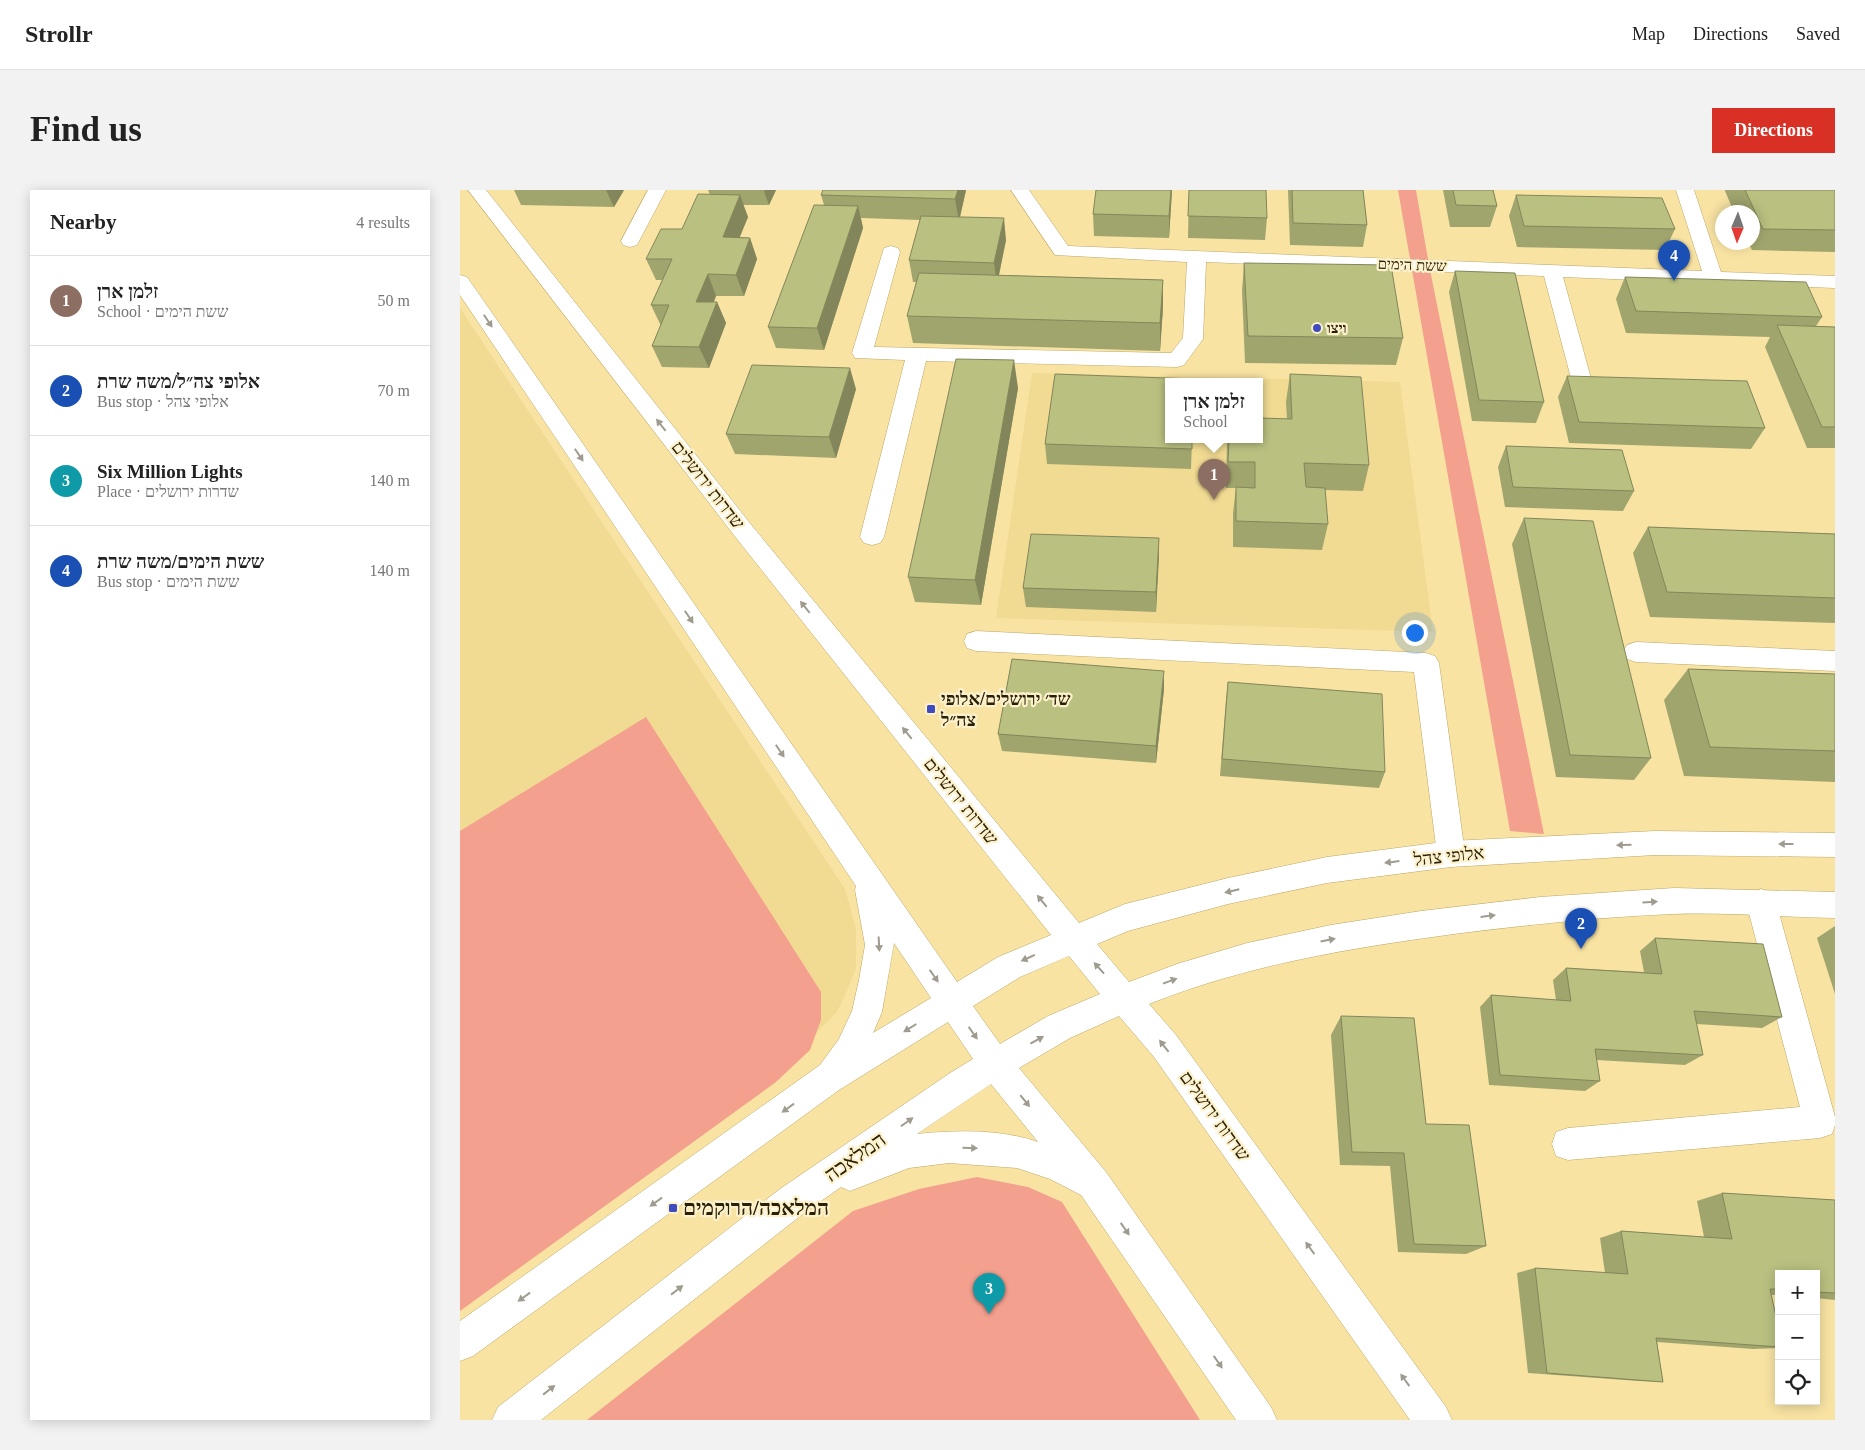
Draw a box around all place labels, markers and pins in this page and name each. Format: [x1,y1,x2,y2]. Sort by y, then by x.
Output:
pin: 4 [1658,240,1690,281]
place label: ויצו [1327,320,1346,336]
marker: ויצו [1311,322,1323,334]
pin: 1 [1198,459,1230,500]
place label: שד׳ ירושלים/אלופי צה״ל [940,689,1071,730]
marker: שד׳ ירושלים/אלופי צה״ל [925,703,937,715]
pin: 2 [1565,908,1597,949]
place label: המלאכה/הרוקמים [683,1196,829,1220]
marker: המלאכה/הרוקמים [667,1202,679,1214]
pin: 3 [973,1273,1005,1314]

